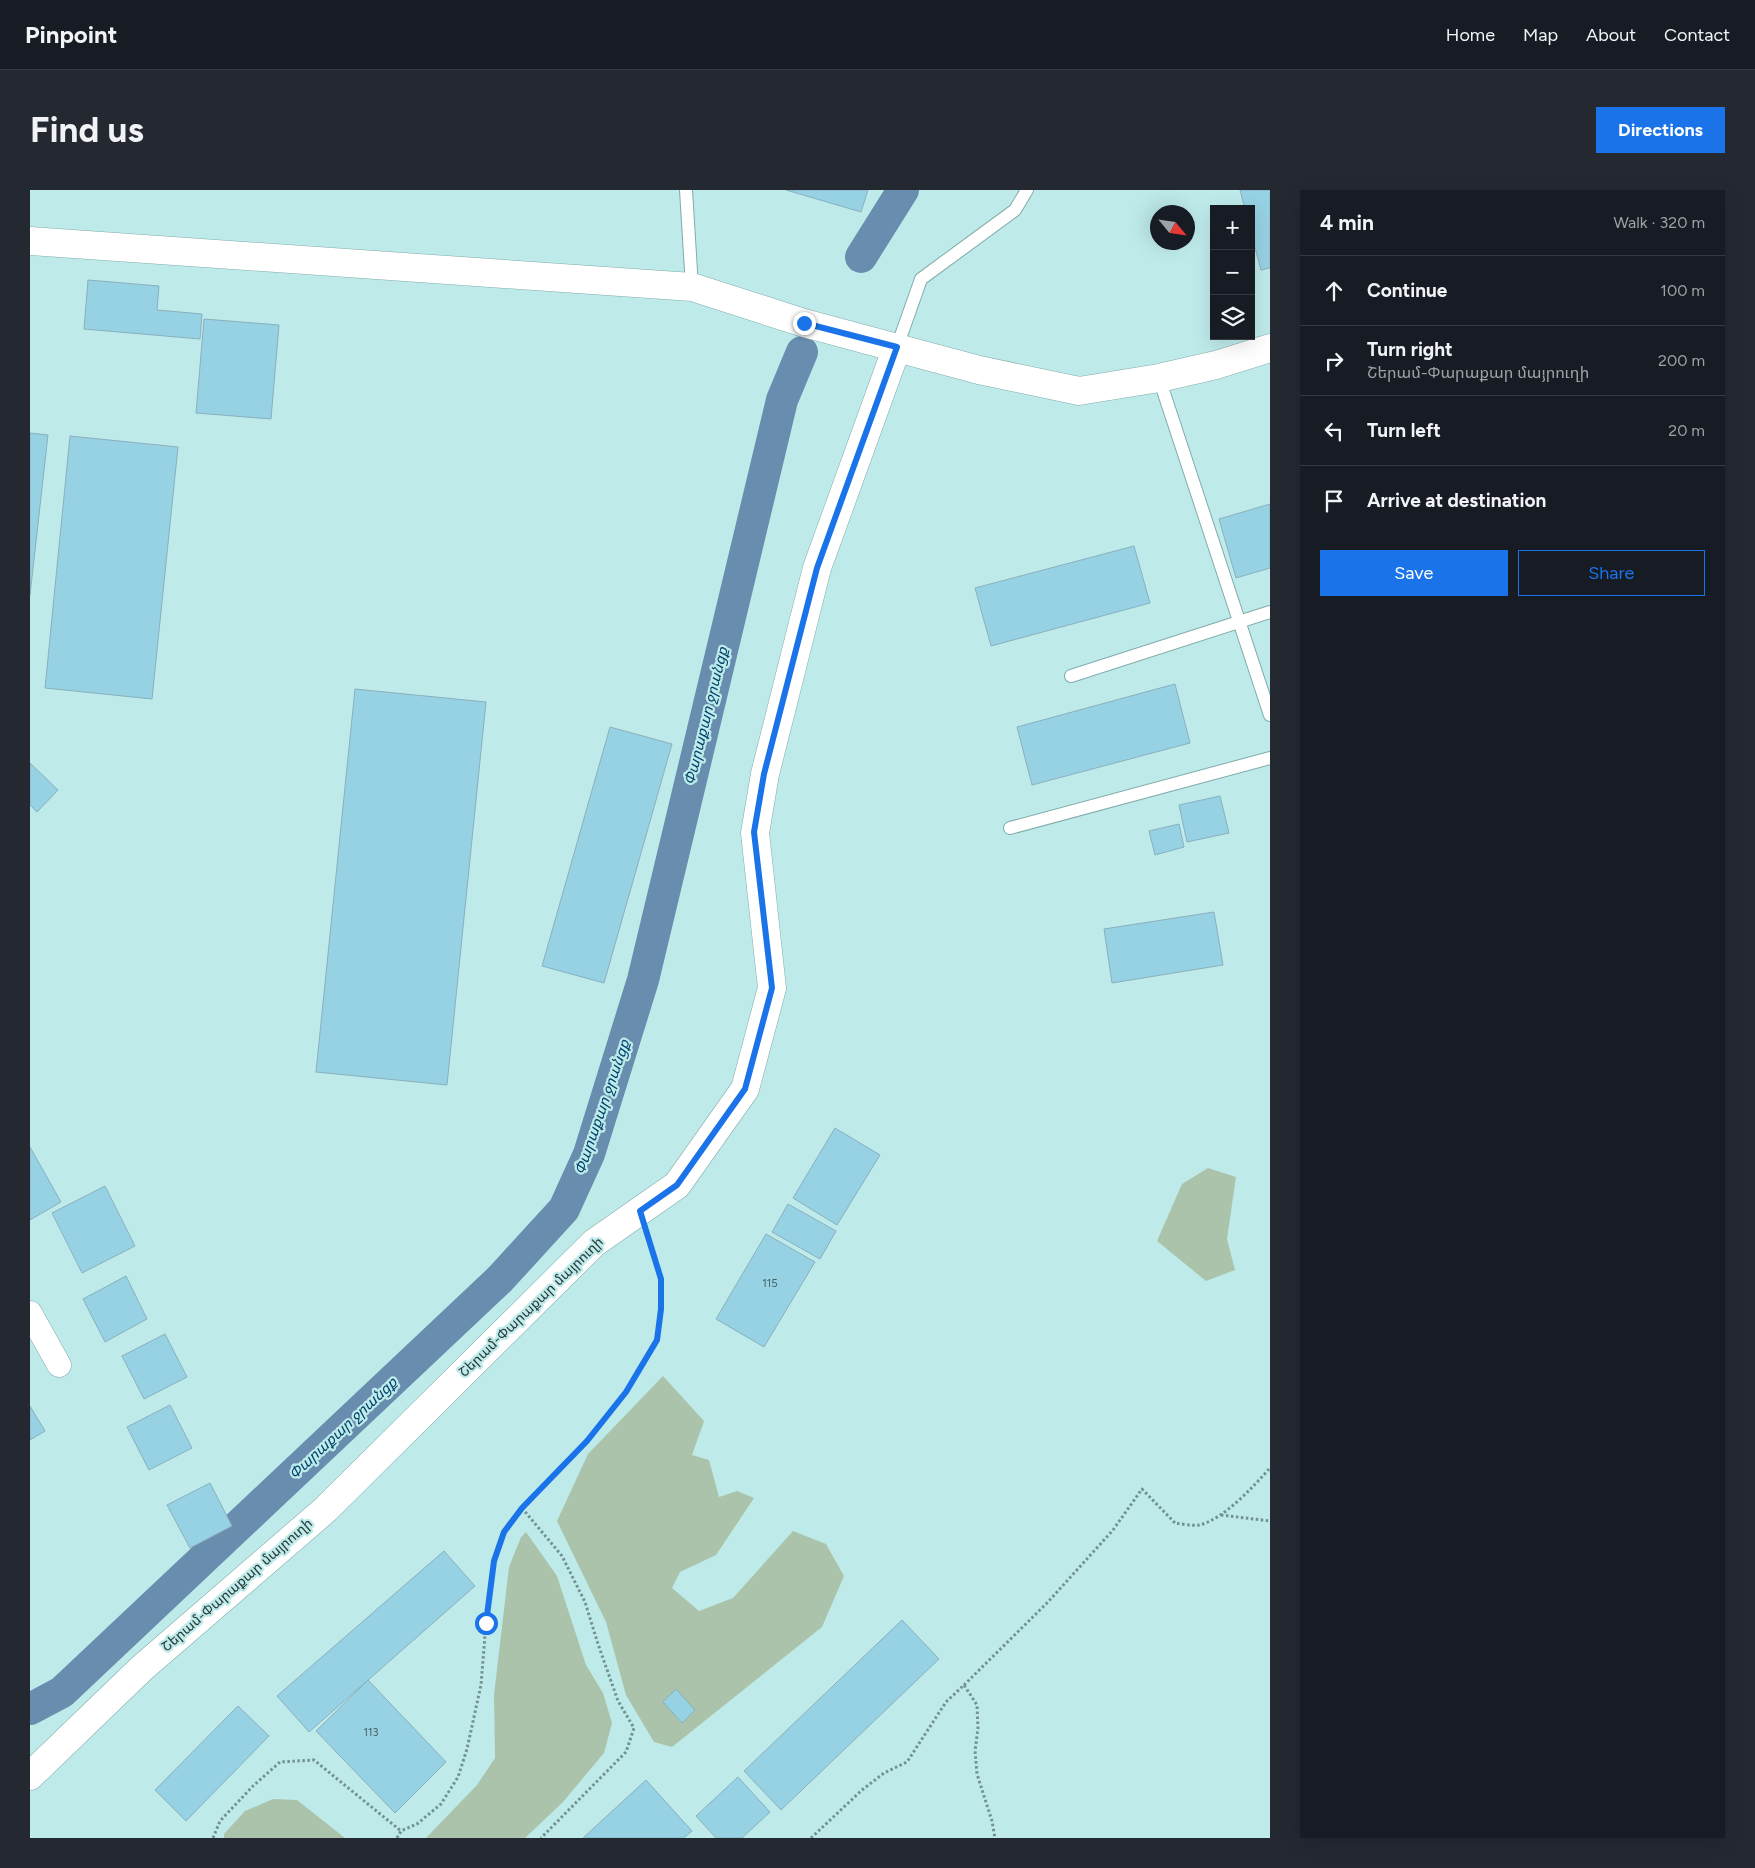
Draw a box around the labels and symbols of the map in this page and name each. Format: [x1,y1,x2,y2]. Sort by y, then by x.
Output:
north arrow [1150,205,1195,250]
route end [793,312,816,335]
water label: Փարաքար ջրանցք [680,644,732,787]
water label: Փարաքար ջրանցք [570,1036,634,1177]
street label: Շերամ-Փարաքար մայրուղի [455,1233,607,1381]
house number: 115 [762,1277,778,1290]
water label: Փարաքար ջրանցք [285,1372,402,1483]
street label: Շերամ-Փարաքար մայրուղի [158,1515,316,1655]
route start [475,1612,498,1635]
house number: 113 [363,1726,379,1739]

